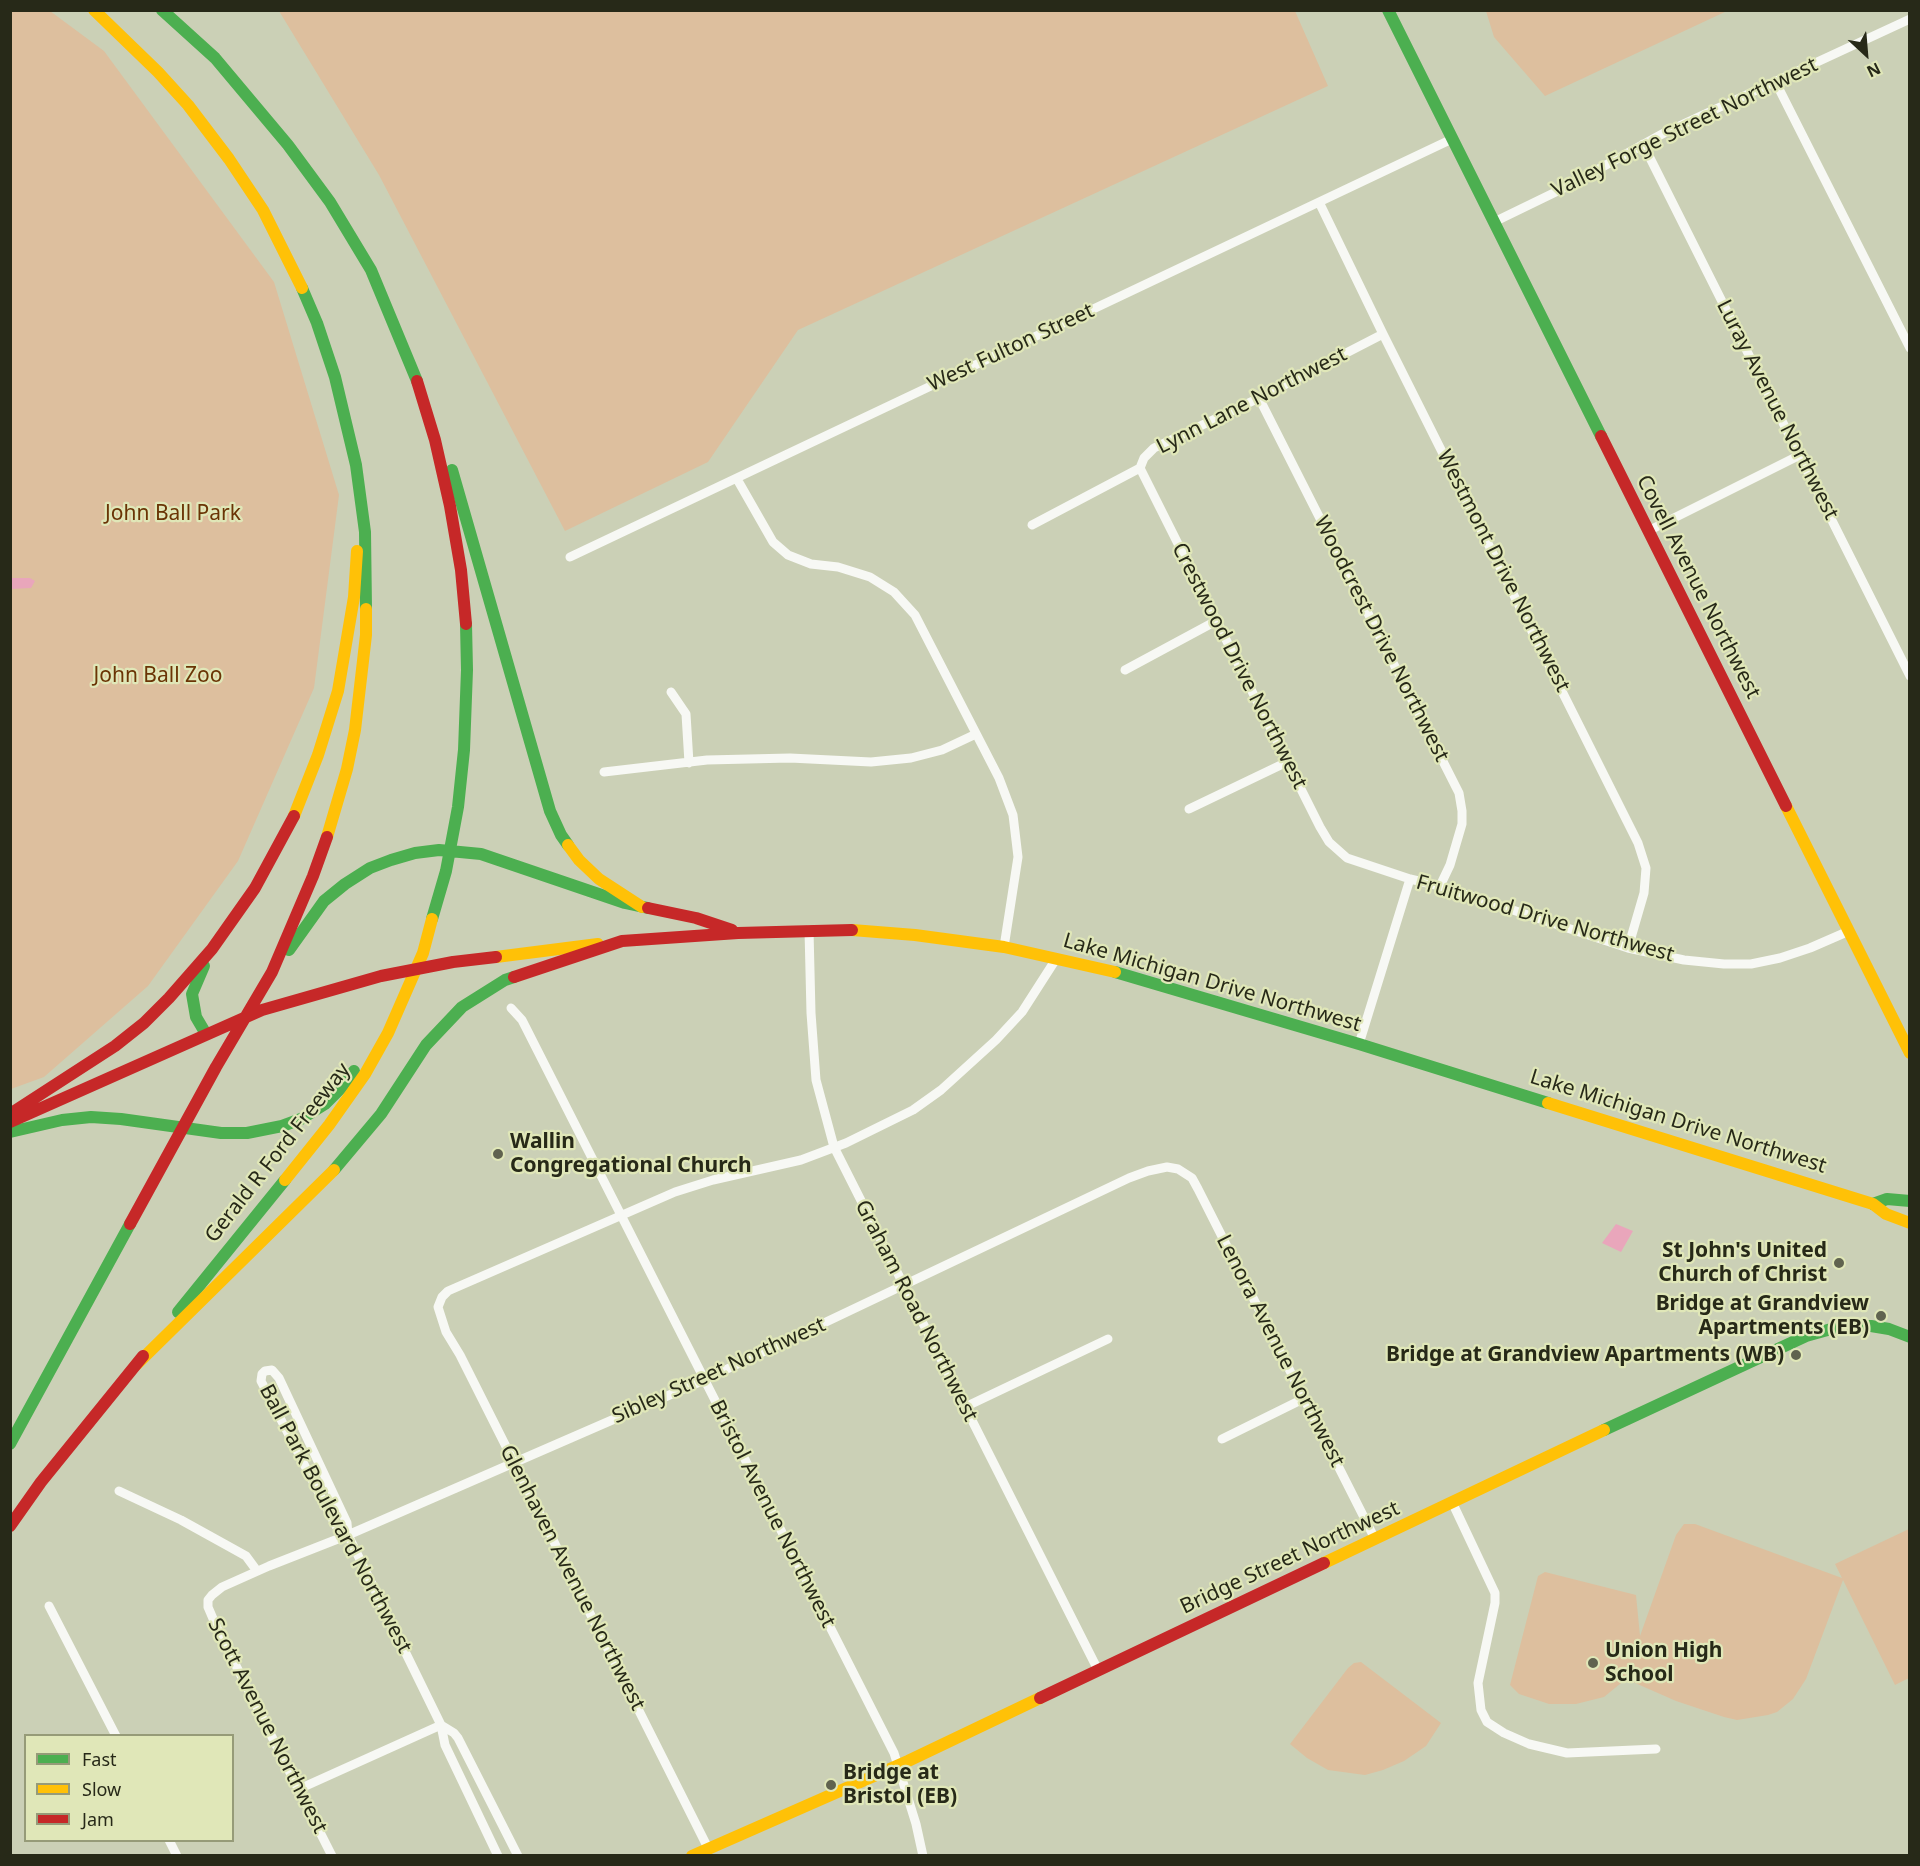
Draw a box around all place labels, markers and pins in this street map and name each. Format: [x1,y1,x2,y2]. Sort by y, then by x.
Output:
place label: Wallin Congregational Church [510,1129,752,1179]
marker: Wallin Congregational Church [491,1147,505,1161]
place label: St John's United Church of Christ [1658,1238,1827,1288]
marker: St John's United Church of Christ [1832,1256,1846,1270]
place label: Bridge at Grandview Apartments (EB) [1656,1291,1869,1341]
marker: Bridge at Grandview Apartments (EB) [1874,1309,1888,1323]
place label: Bridge at Grandview Apartments (WB) [1386,1342,1784,1368]
marker: Bridge at Grandview Apartments (WB) [1789,1348,1803,1362]
place label: Union High School [1605,1638,1722,1688]
marker: Union High School [1586,1656,1600,1670]
place label: Bridge at Bristol (EB) [843,1760,957,1810]
marker: Bridge at Bristol (EB) [824,1778,838,1792]

